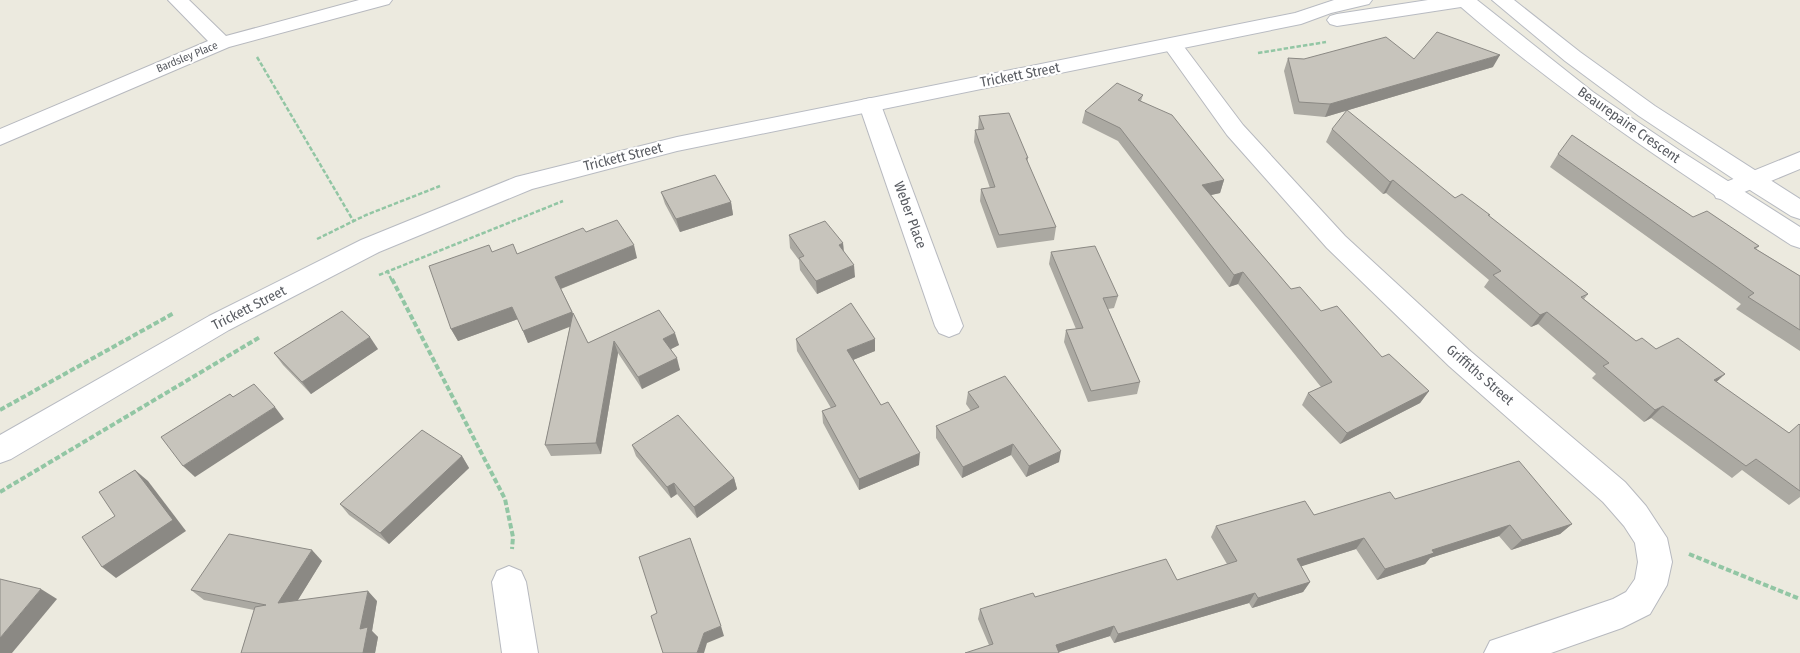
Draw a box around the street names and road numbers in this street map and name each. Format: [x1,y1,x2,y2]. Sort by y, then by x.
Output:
street label: Bardsley Place [154,39,220,75]
street label: Trickett Street [979,59,1062,91]
street label: Beaurepaire Crescent [1574,83,1684,167]
street label: Trickett Street [582,139,665,175]
street label: Weber Place [890,179,930,251]
street label: Trickett Street [209,282,289,334]
street label: Griffiths Street [1443,341,1517,409]

